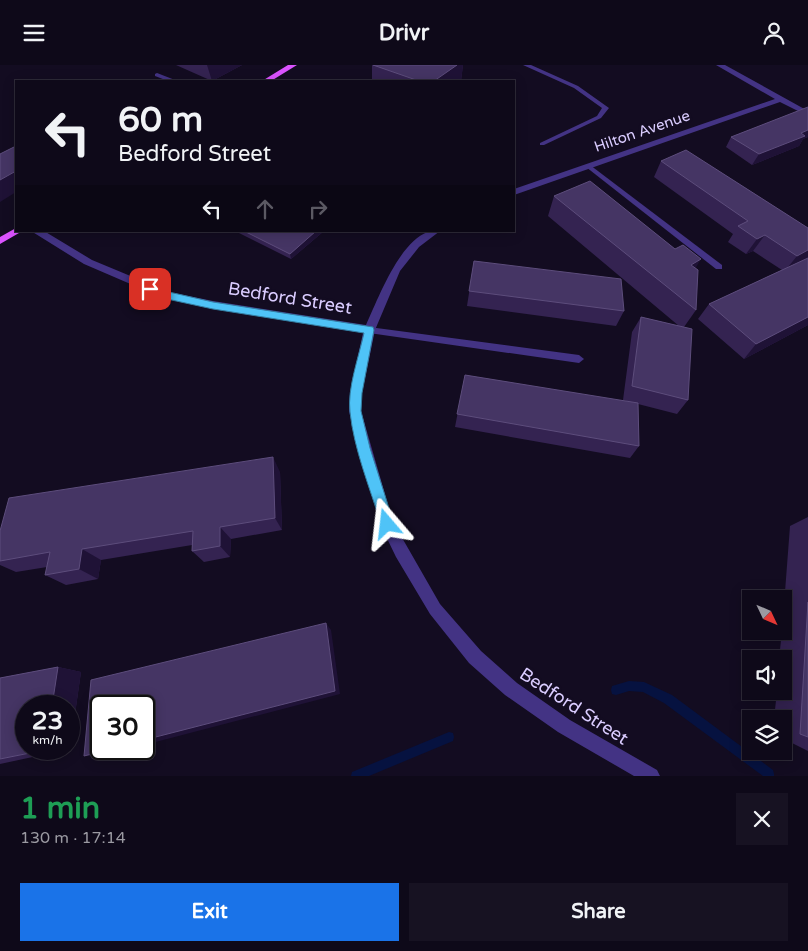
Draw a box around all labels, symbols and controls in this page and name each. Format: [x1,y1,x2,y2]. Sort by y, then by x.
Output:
icon: menu [20,19,48,47]
icon: person [760,19,788,47]
text: Drivr [379,20,429,46]
text: 60 m [118,99,203,141]
icon: left [35,100,100,165]
street label: Hilton Avenue [592,106,692,156]
text: Bedford Street [118,141,271,167]
icon: left [198,195,226,223]
icon: ahead [251,195,279,223]
icon: right [304,195,332,223]
pin [129,268,171,310]
icon: arrive [136,275,164,303]
street label: Bedford Street [226,277,354,319]
position arrow [360,497,412,549]
north arrow [742,590,792,640]
map controls [742,590,792,760]
button: sound [742,650,792,700]
street label: Bedford Street [515,663,633,749]
speed limit sign: 30 [90,695,155,760]
text: 23 [32,706,63,736]
button: layers [742,710,792,760]
text: km/h [32,733,63,747]
text: 1 min [20,790,100,827]
button: close [736,793,788,845]
text: 130 m · 17:14 [20,828,126,848]
button: Exit [20,883,399,941]
button: Share [409,883,788,941]

